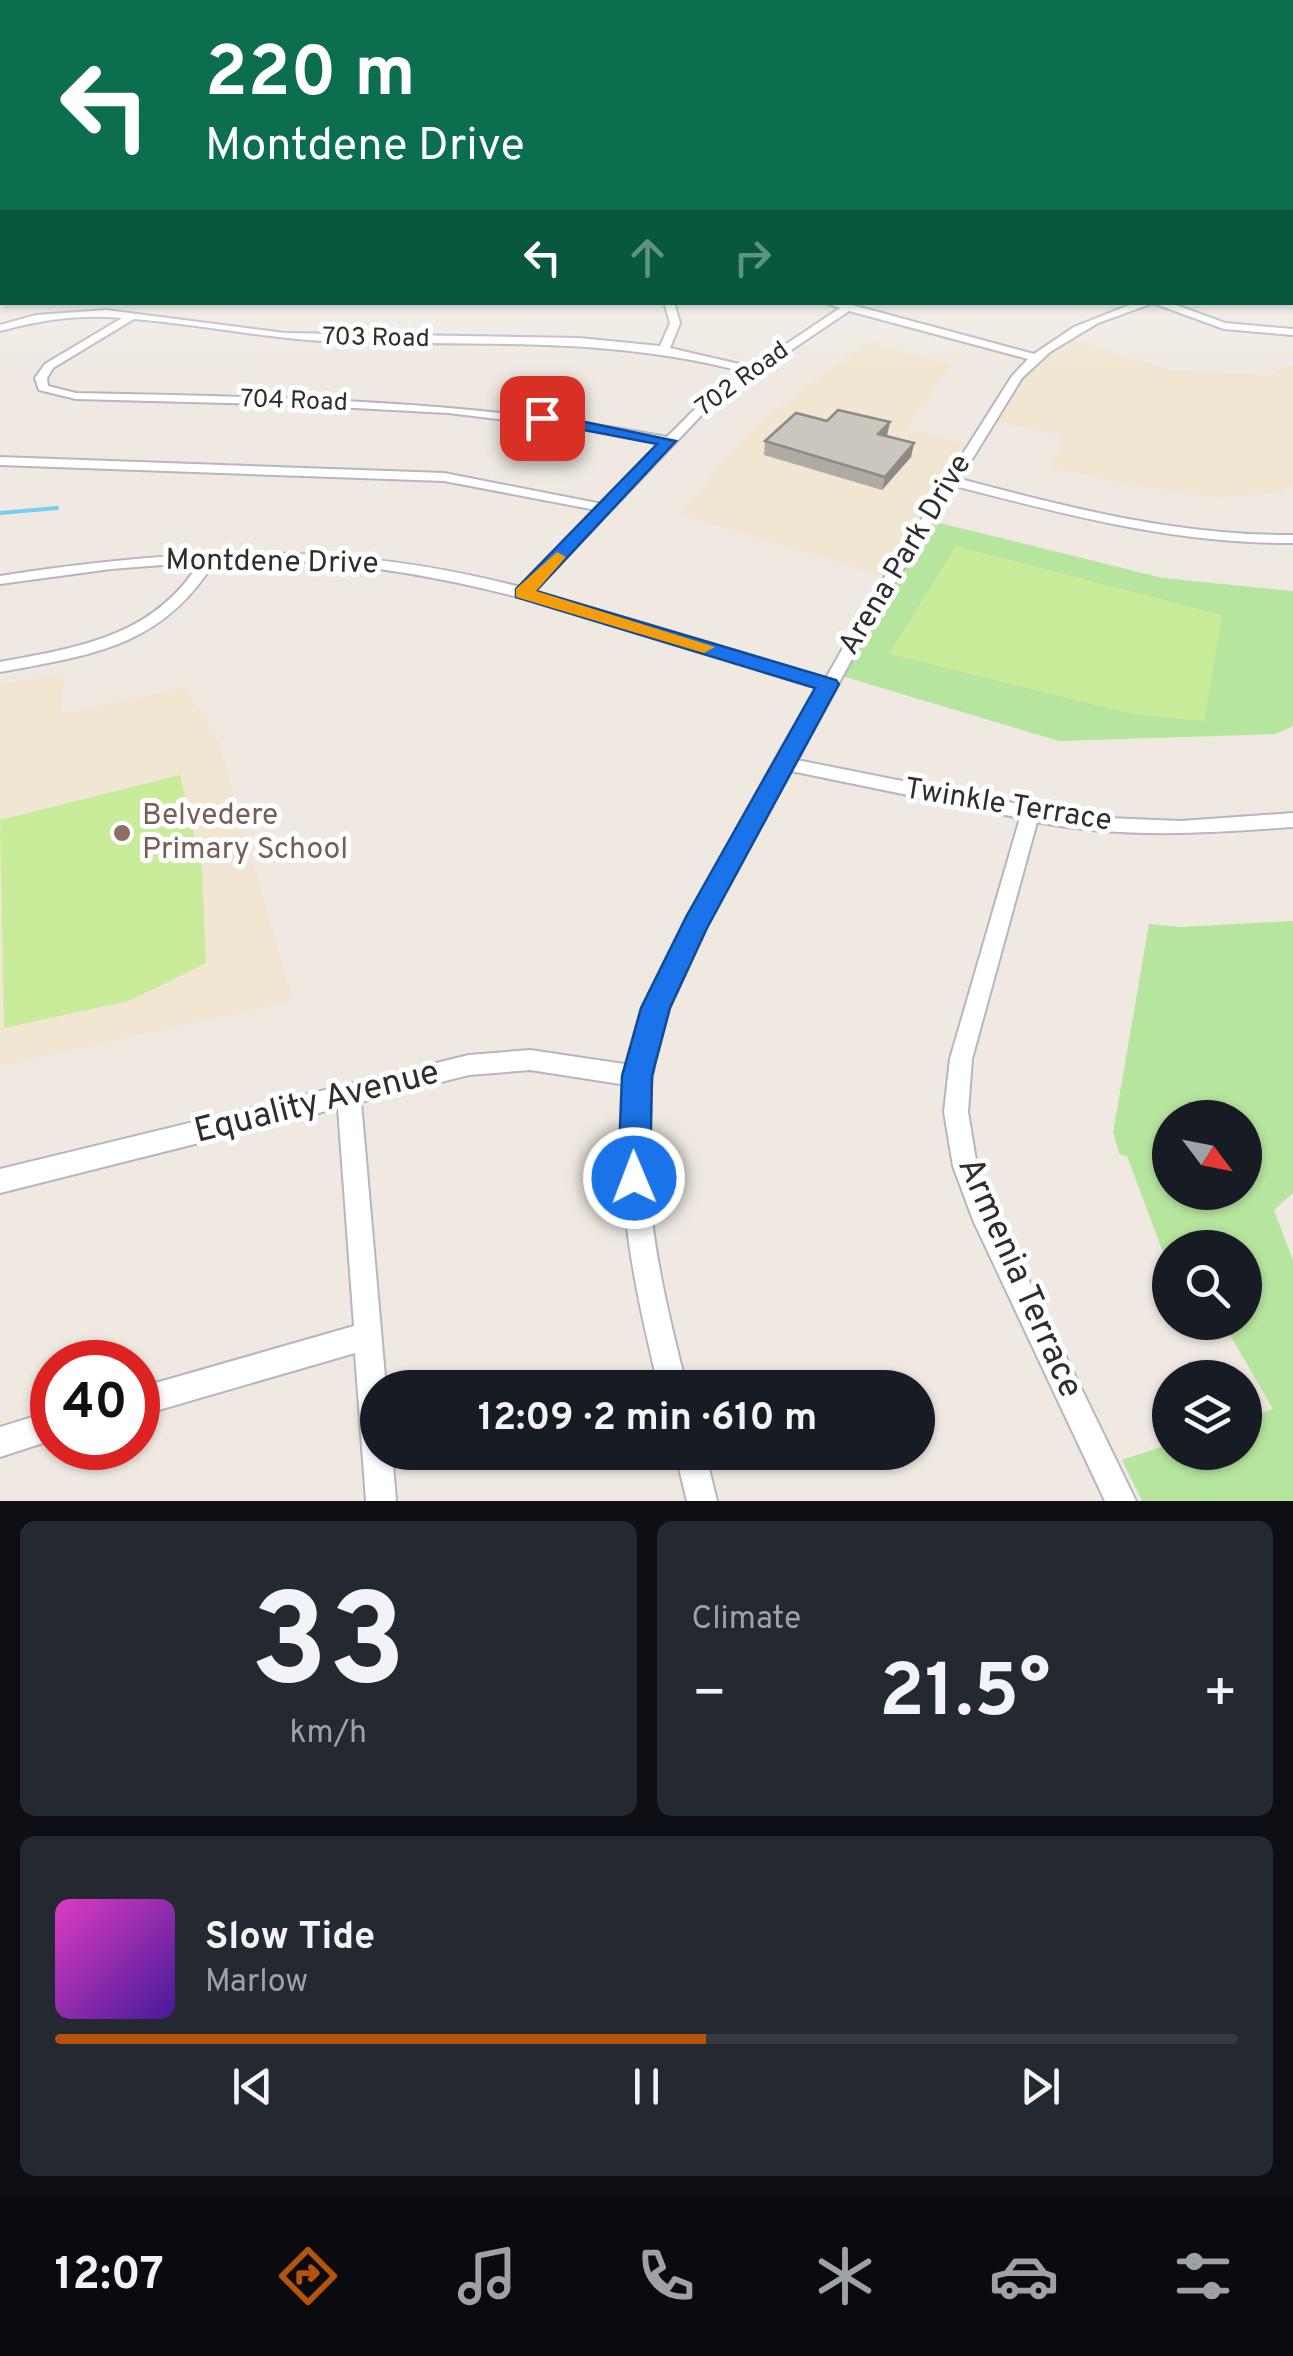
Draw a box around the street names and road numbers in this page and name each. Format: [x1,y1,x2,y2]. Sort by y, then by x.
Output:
street label: 703 Road [322,322,430,356]
street label: 702 Road [690,335,796,425]
street label: 704 Road [240,384,348,420]
street label: Arena Park Drive [832,448,980,662]
street label: Montdene Drive [165,543,379,583]
street label: Twinkle Terrace [902,771,1114,841]
street label: Equality Avenue [190,1051,444,1155]
street label: Armenia Terrace [946,1151,1092,1405]

